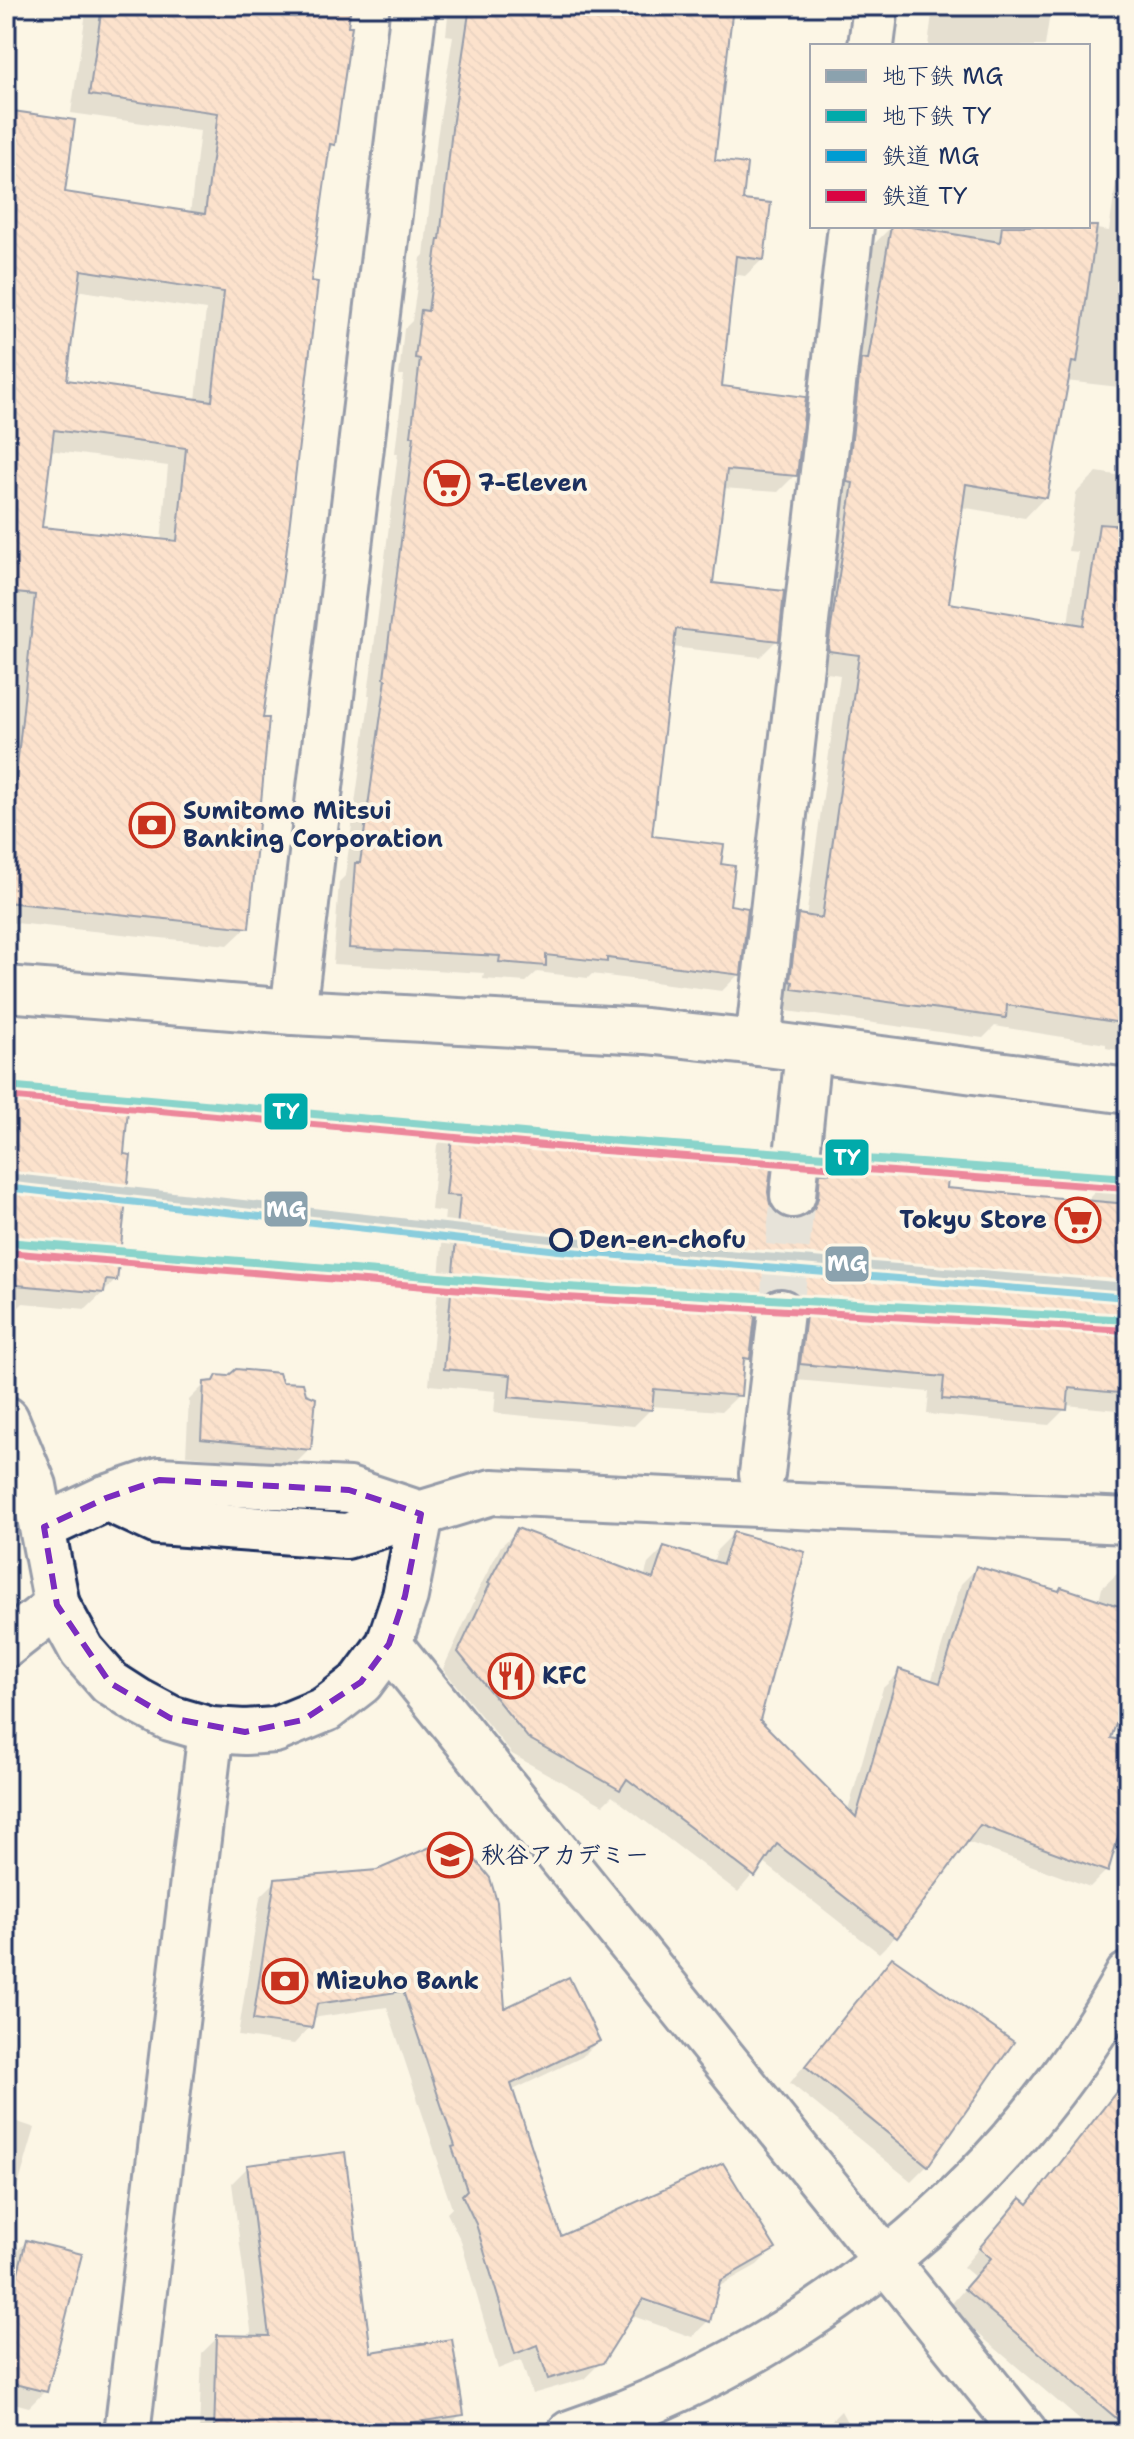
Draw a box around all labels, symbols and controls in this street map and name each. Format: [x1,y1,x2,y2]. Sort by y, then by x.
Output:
legend [810,44,1090,228]
text: 地下鉄 MG [882,60,1003,92]
text: 地下鉄 TY [882,100,992,132]
text: 鉄道 MG [882,140,979,172]
text: 鉄道 TY [882,180,968,212]
supermarket icon: 7-Eleven [423,459,471,507]
place label: 7-Eleven [478,467,588,499]
place label: Sumitomo Mitsui Banking Corporation [183,795,443,855]
bank icon: Sumitomo Mitsui Banking Corporation [128,801,176,849]
line badge: TY [263,1092,309,1131]
text: TY [272,1097,300,1126]
line badge: TY [824,1138,870,1177]
text: TY [833,1143,861,1172]
line badge: MG [263,1190,309,1228]
text: MG [266,1195,306,1224]
supermarket icon: Tokyu Store [1054,1196,1102,1244]
place label: Tokyu Store [899,1204,1047,1236]
place label: Den-en-chofu [579,1224,746,1256]
marker: Den-en-chofu [550,1229,572,1251]
line badge: MG [824,1245,870,1283]
text: MG [827,1249,867,1278]
restaurant icon: KFC [487,1652,535,1700]
place label: KFC [542,1660,587,1692]
school or university icon: 秋谷アカデミー [426,1831,474,1879]
place label: 秋谷アカデミー [481,1839,649,1871]
bank icon: Mizuho Bank [261,1957,309,2005]
place label: Mizuho Bank [316,1965,479,1997]

